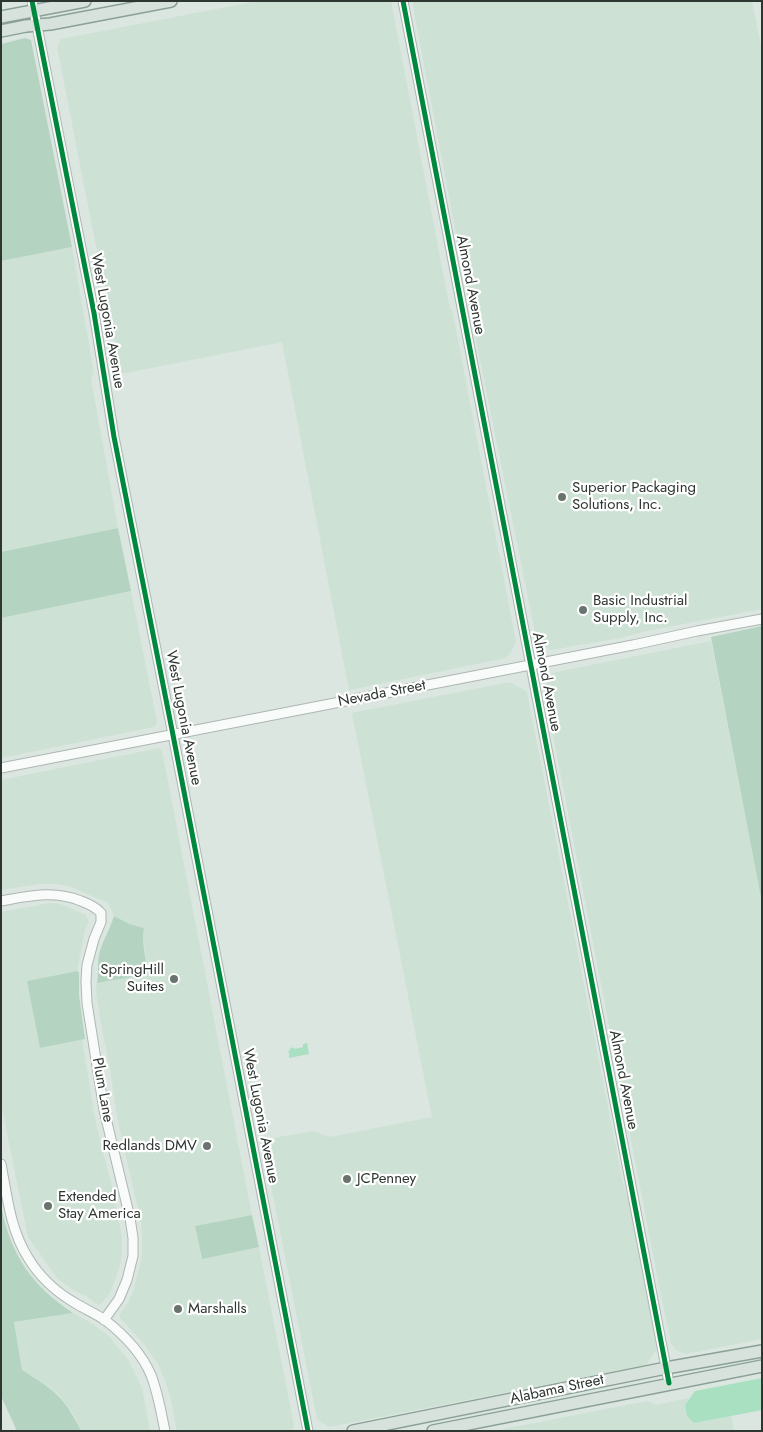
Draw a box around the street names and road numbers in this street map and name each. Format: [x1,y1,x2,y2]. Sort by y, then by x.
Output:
street label: Almond Avenue [452,234,488,336]
street label: West Lugonia Avenue [86,252,128,390]
street label: Almond Avenue [528,631,564,733]
street label: West Lugonia Avenue [161,649,205,787]
street label: Nevada Street [337,677,427,711]
street label: Almond Avenue [605,1029,641,1131]
street label: West Lugonia Avenue [238,1047,282,1185]
street label: Plum Lane [87,1056,117,1124]
street label: Alabama Street [508,1371,606,1409]

